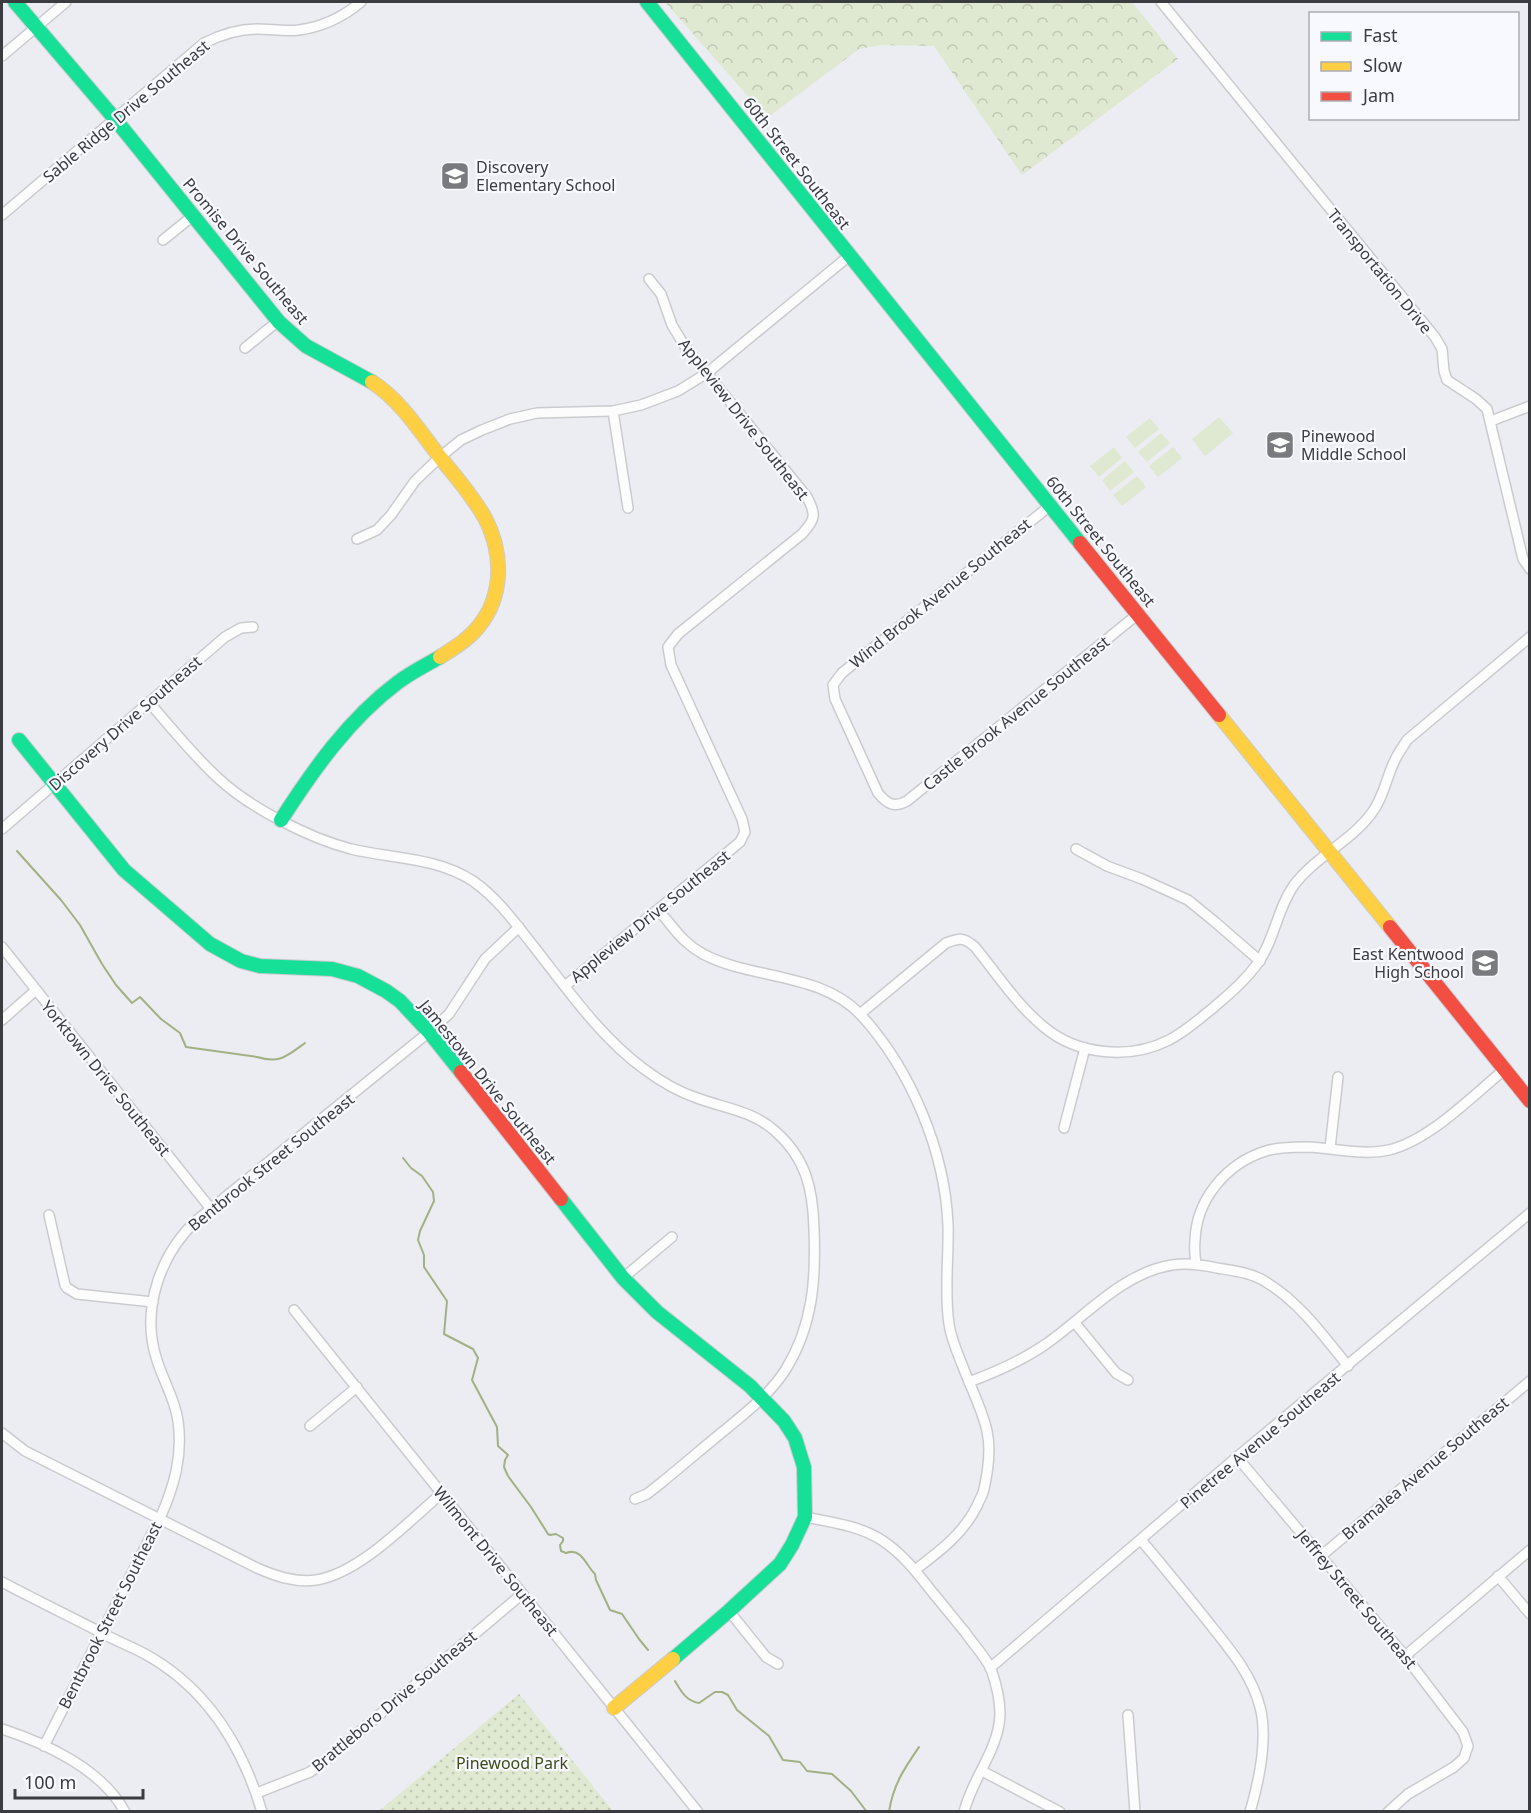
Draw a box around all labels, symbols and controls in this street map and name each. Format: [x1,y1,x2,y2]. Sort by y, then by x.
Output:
legend [1309,12,1519,120]
text: Fast [1363,23,1398,47]
street label: Sable Ridge Drive Southeast [38,35,214,187]
text: Slow [1363,53,1402,77]
text: Jam [1361,83,1395,107]
street label: 60th Street Southeast [738,92,856,234]
place label: Discovery Elementary School [476,156,615,196]
school or university icon: Discovery Elementary School [439,160,471,192]
street label: Promise Drive Southeast [178,173,314,329]
street label: Transportation Drive [1323,204,1437,338]
street label: Appleview Drive Southeast [674,334,814,505]
place label: Pinewood Middle School [1301,425,1406,465]
school or university icon: Pinewood Middle School [1264,429,1296,461]
street label: 60th Street Southeast [1041,471,1161,611]
street label: Wind Brook Avenue Southeast [845,513,1035,673]
street label: Castle Brook Avenue Southeast [918,631,1114,795]
street label: Discovery Drive Southeast [44,650,206,796]
street label: Appleview Drive Southeast [566,845,735,987]
place label: East Kentwood High School [1352,943,1464,983]
school or university icon: East Kentwood High School [1469,947,1501,979]
street label: Jamestown Drive Southeast [413,994,561,1169]
street label: Yorktown Drive Southeast [36,996,176,1160]
street label: Bentbrook Street Southeast [183,1088,359,1236]
street label: Pinetree Avenue Southeast [1175,1366,1345,1514]
street label: Bramalea Avenue Southeast [1337,1391,1513,1544]
street label: Wilmont Drive Southeast [429,1481,563,1641]
street label: Bentbrook Street Southeast [53,1517,167,1712]
street label: Jeffrey Street Southeast [1291,1523,1422,1674]
street label: Brattleboro Drive Southeast [307,1625,481,1777]
park label: Pinewood Park [456,1752,569,1774]
scale bar [15,1762,142,1800]
text: 100 m [24,1770,76,1794]

